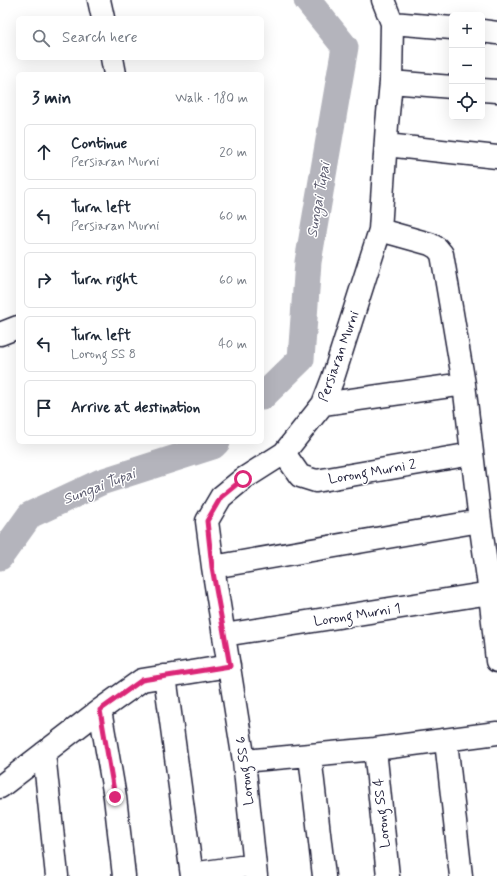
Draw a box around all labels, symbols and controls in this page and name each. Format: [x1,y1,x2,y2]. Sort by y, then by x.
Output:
map controls [449,12,485,120]
button: + [449,12,485,48]
search box [16,16,264,60]
icon: search [30,27,52,49]
text: Search here [62,28,138,48]
button: − [449,48,485,84]
button: locate [449,84,485,120]
text: 3 min [32,87,71,109]
text: Walk · 180 m [175,90,248,107]
text: Continue [71,134,127,154]
icon: ahead [33,141,55,163]
text: 20 m [219,144,247,161]
text: Persiaran Murni [71,154,159,171]
water label: Sungai Tupai [303,160,337,239]
text: Turn left [71,198,131,218]
icon: left [33,205,55,227]
text: 60 m [219,208,247,225]
text: Persiaran Murni [71,218,159,235]
icon: right [33,269,55,291]
text: Turn right [71,270,138,290]
text: 60 m [219,272,247,289]
street label: Persiaran Murni [314,309,364,404]
text: Turn left [71,326,131,346]
icon: left [33,333,55,355]
text: 40 m [218,336,247,353]
text: Lorong SS 8 [71,346,136,363]
icon: arrive [33,397,55,419]
text: Arrive at destination [71,398,200,418]
street label: Lorong Murni 2 [327,455,418,491]
water label: Sungai Tupai [60,463,140,511]
route start [234,470,252,488]
street label: Lorong Murni 1 [312,599,402,633]
street label: Lorong SS 6 [232,735,260,806]
street label: Lorong SS 4 [369,777,397,849]
route end [106,788,124,806]

